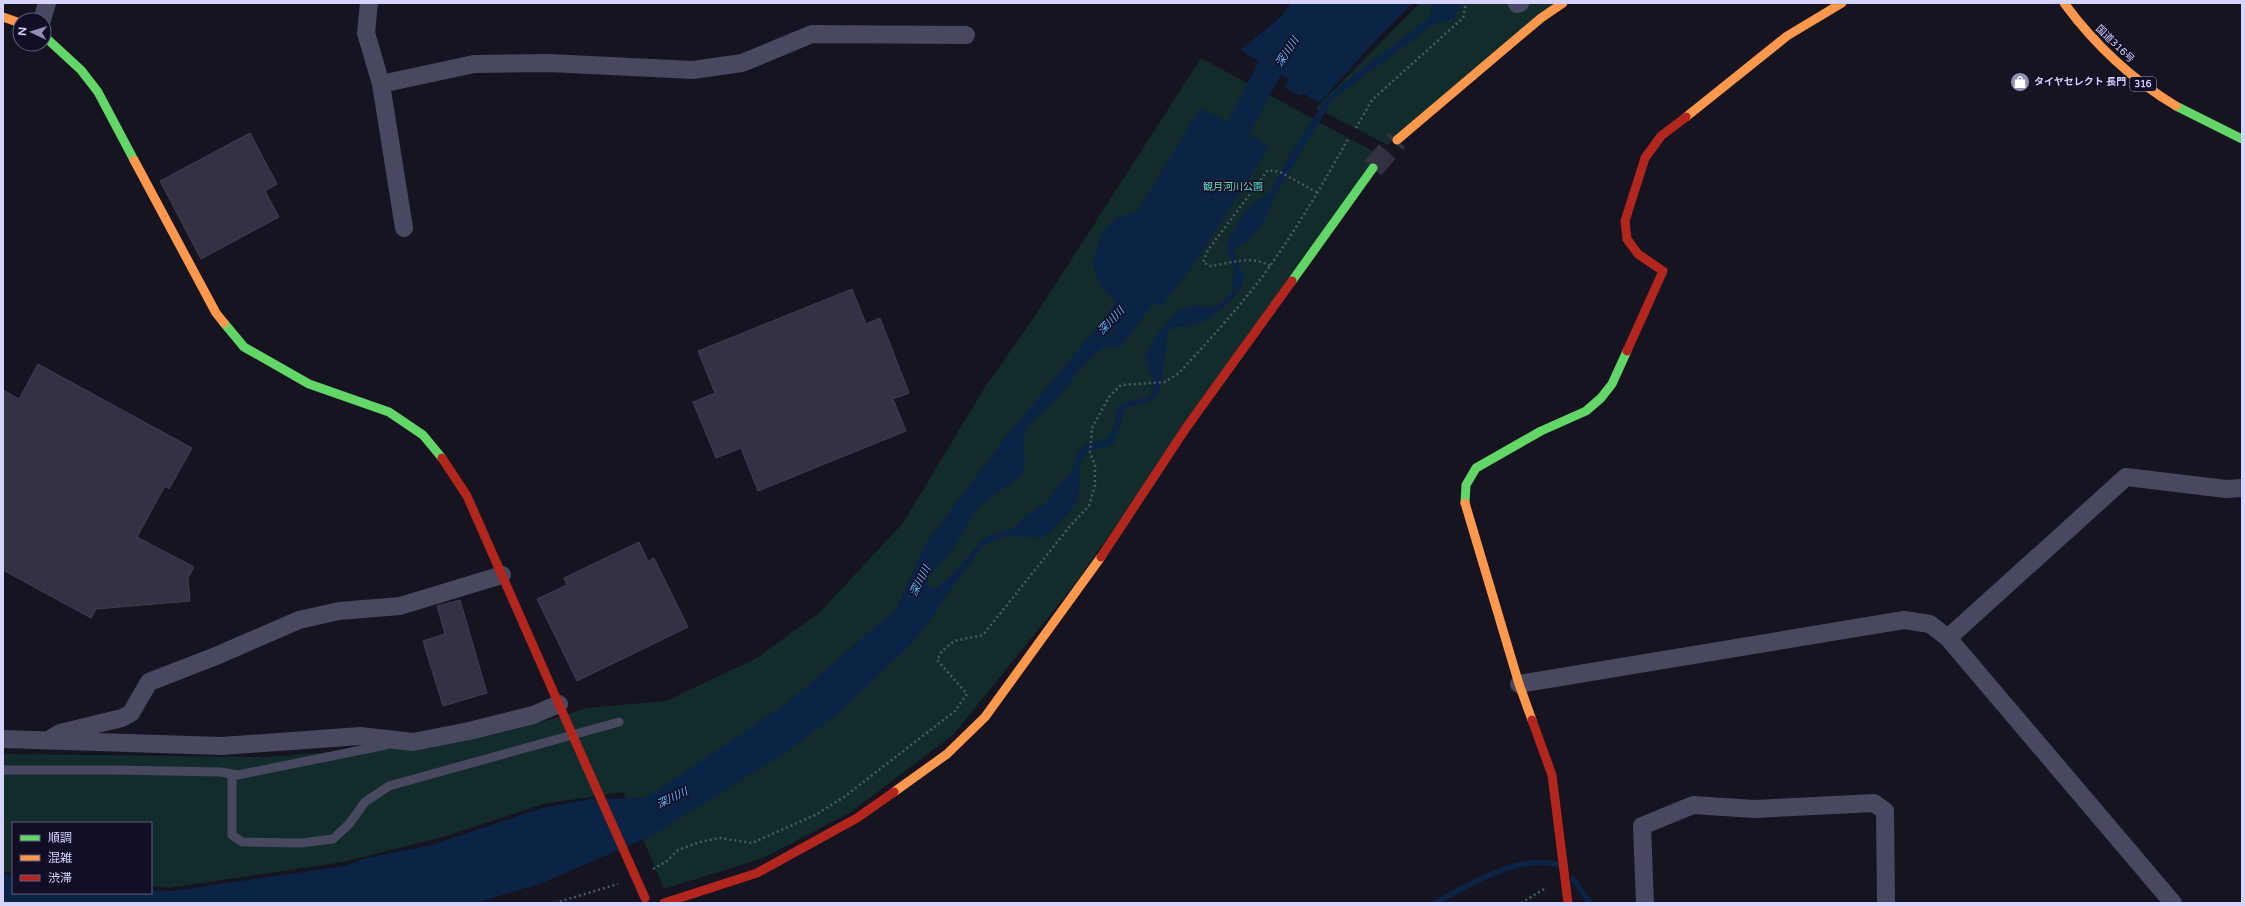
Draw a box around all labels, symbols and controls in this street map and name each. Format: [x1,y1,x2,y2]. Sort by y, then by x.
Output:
north arrow [12,12,52,52]
street label: 国道316号 [2093,23,2137,65]
text: N [16,26,29,36]
water label: 深川川 [1273,34,1302,69]
shop icon: タイヤセレクト 長門 [2009,71,2031,93]
place label: タイヤセレクト 長門 [2034,76,2126,88]
road number: 316 [2130,77,2156,91]
park label: 観月河川公園 [1203,181,1263,193]
water label: 深川川 [1095,304,1128,338]
water label: 深川川 [907,562,934,599]
water label: 深川川 [654,784,691,811]
legend [12,822,152,894]
text: 順調 [48,831,72,845]
text: 混雑 [48,851,72,865]
text: 渋滞 [48,871,72,885]

